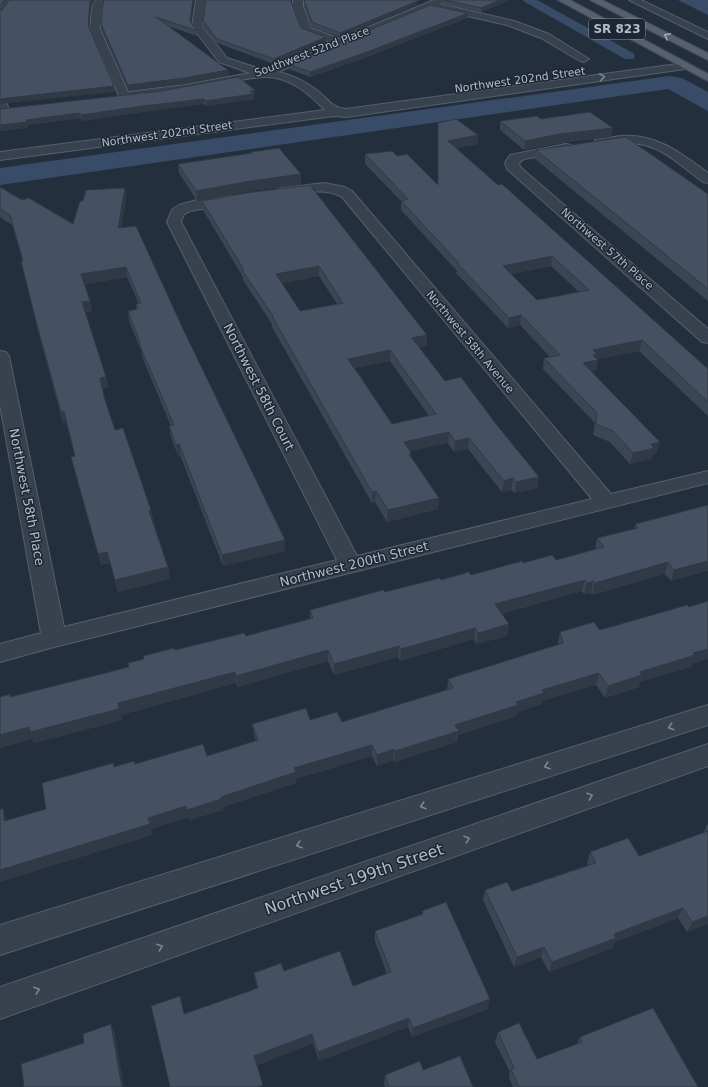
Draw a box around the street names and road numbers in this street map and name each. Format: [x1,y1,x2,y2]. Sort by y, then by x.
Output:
road number: SR 823 [589,19,645,39]
street label: Southwest 52nd Place [253,24,371,80]
street label: Northwest 202nd Street [454,64,587,96]
street label: Northwest 202nd Street [101,118,234,150]
street label: Northwest 57th Place [558,205,656,293]
street label: Northwest 58th Avenue [423,288,517,396]
street label: Northwest 58th Court [220,321,298,453]
street label: Northwest 58th Place [6,427,48,567]
street label: Northwest 200th Street [278,538,430,590]
street label: Northwest 199th Street [262,839,446,919]

